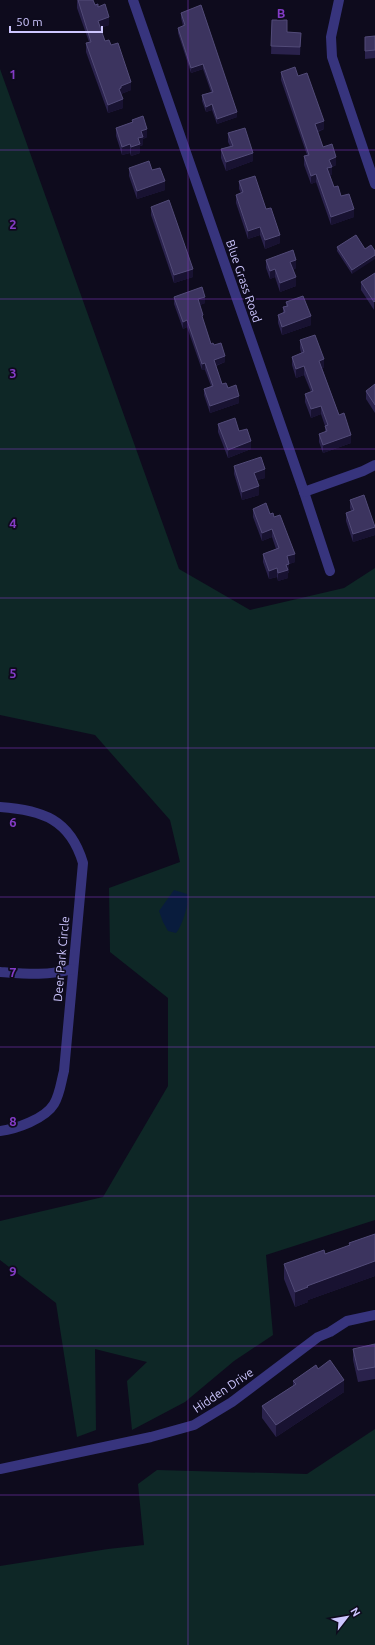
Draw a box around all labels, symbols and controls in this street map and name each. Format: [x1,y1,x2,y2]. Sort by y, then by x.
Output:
text: B [277,6,286,20]
scale bar [10,8,102,34]
text: 50 m [16,15,43,28]
text: 1 [9,67,17,81]
text: 2 [9,217,17,231]
street label: Blue Grass Road [224,238,264,324]
text: 3 [9,366,17,380]
text: 4 [9,516,17,530]
text: 5 [9,666,17,680]
text: 6 [9,815,17,829]
street label: Deer Park Circle [51,916,71,1002]
text: 7 [9,965,17,979]
text: 8 [9,1114,17,1128]
text: 9 [9,1264,17,1278]
street label: Hidden Drive [190,1365,256,1415]
north arrow [327,1597,367,1637]
text: N [348,1605,363,1618]

